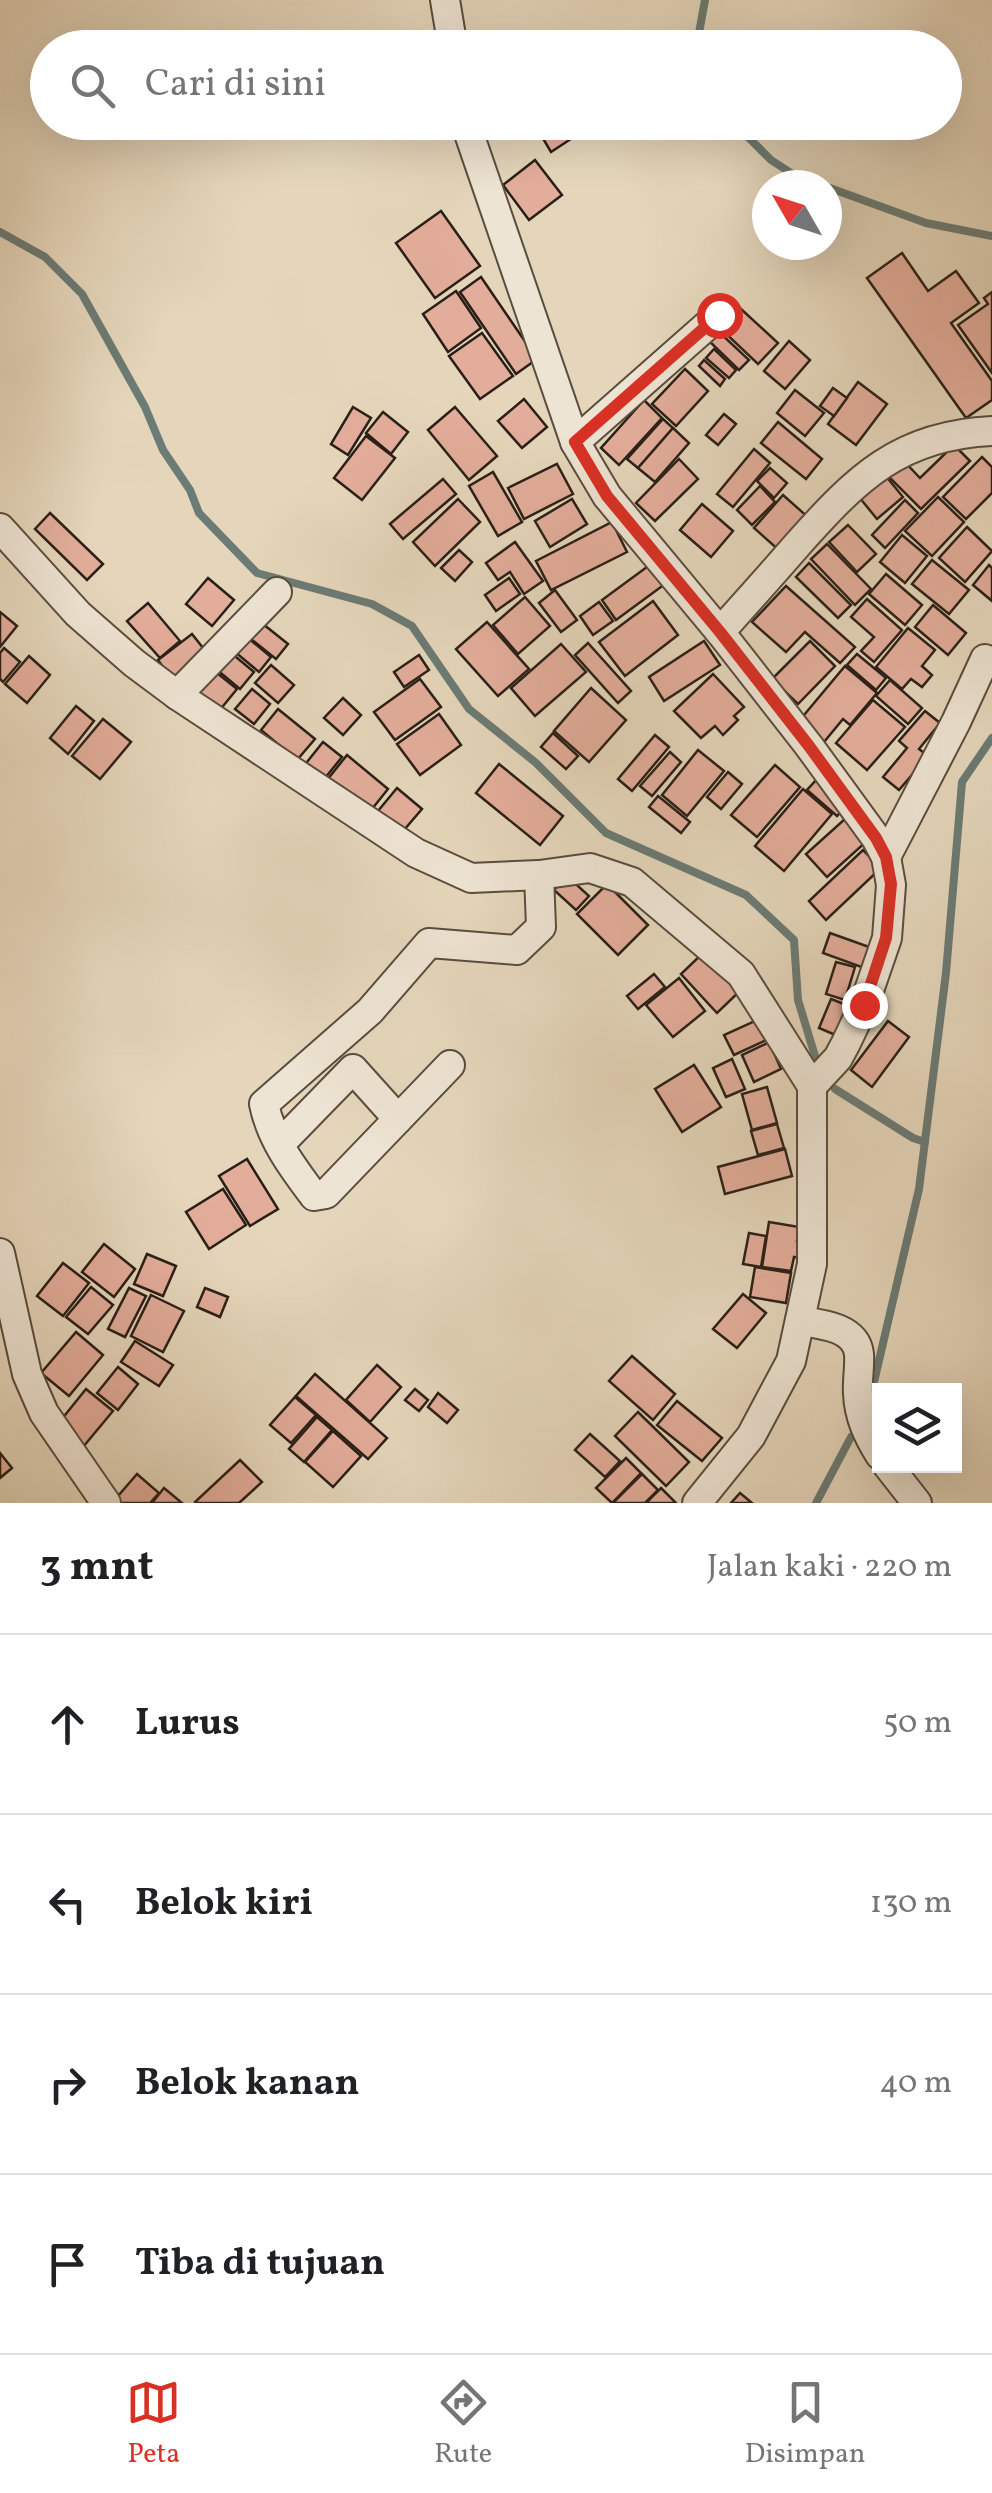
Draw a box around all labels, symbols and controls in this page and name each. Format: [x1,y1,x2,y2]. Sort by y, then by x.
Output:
search box [30,30,962,140]
icon: search [65,58,120,113]
text: Cari di sini [145,59,326,112]
north arrow [752,170,842,260]
route start [697,293,743,339]
route end [842,983,888,1029]
map controls [872,1383,962,1473]
button: layers [872,1383,962,1473]
text: 3 mnt [40,1539,154,1598]
text: Jalan kaki · 220 m [707,1546,952,1590]
icon: ahead [40,1697,95,1752]
text: Lurus [135,1698,240,1751]
text: 50 m [883,1702,952,1746]
icon: left [40,1877,95,1932]
text: Belok kiri [135,1878,313,1931]
text: 130 m [870,1882,952,1926]
icon: right [40,2057,95,2112]
text: Belok kanan [135,2058,360,2111]
text: 40 m [880,2062,952,2106]
icon: arrive [40,2237,95,2292]
text: Tiba di tujuan [135,2238,385,2291]
tab: Peta [126,2375,181,2474]
tab: Rute [434,2375,492,2474]
tab: Disimpan [745,2375,866,2474]

